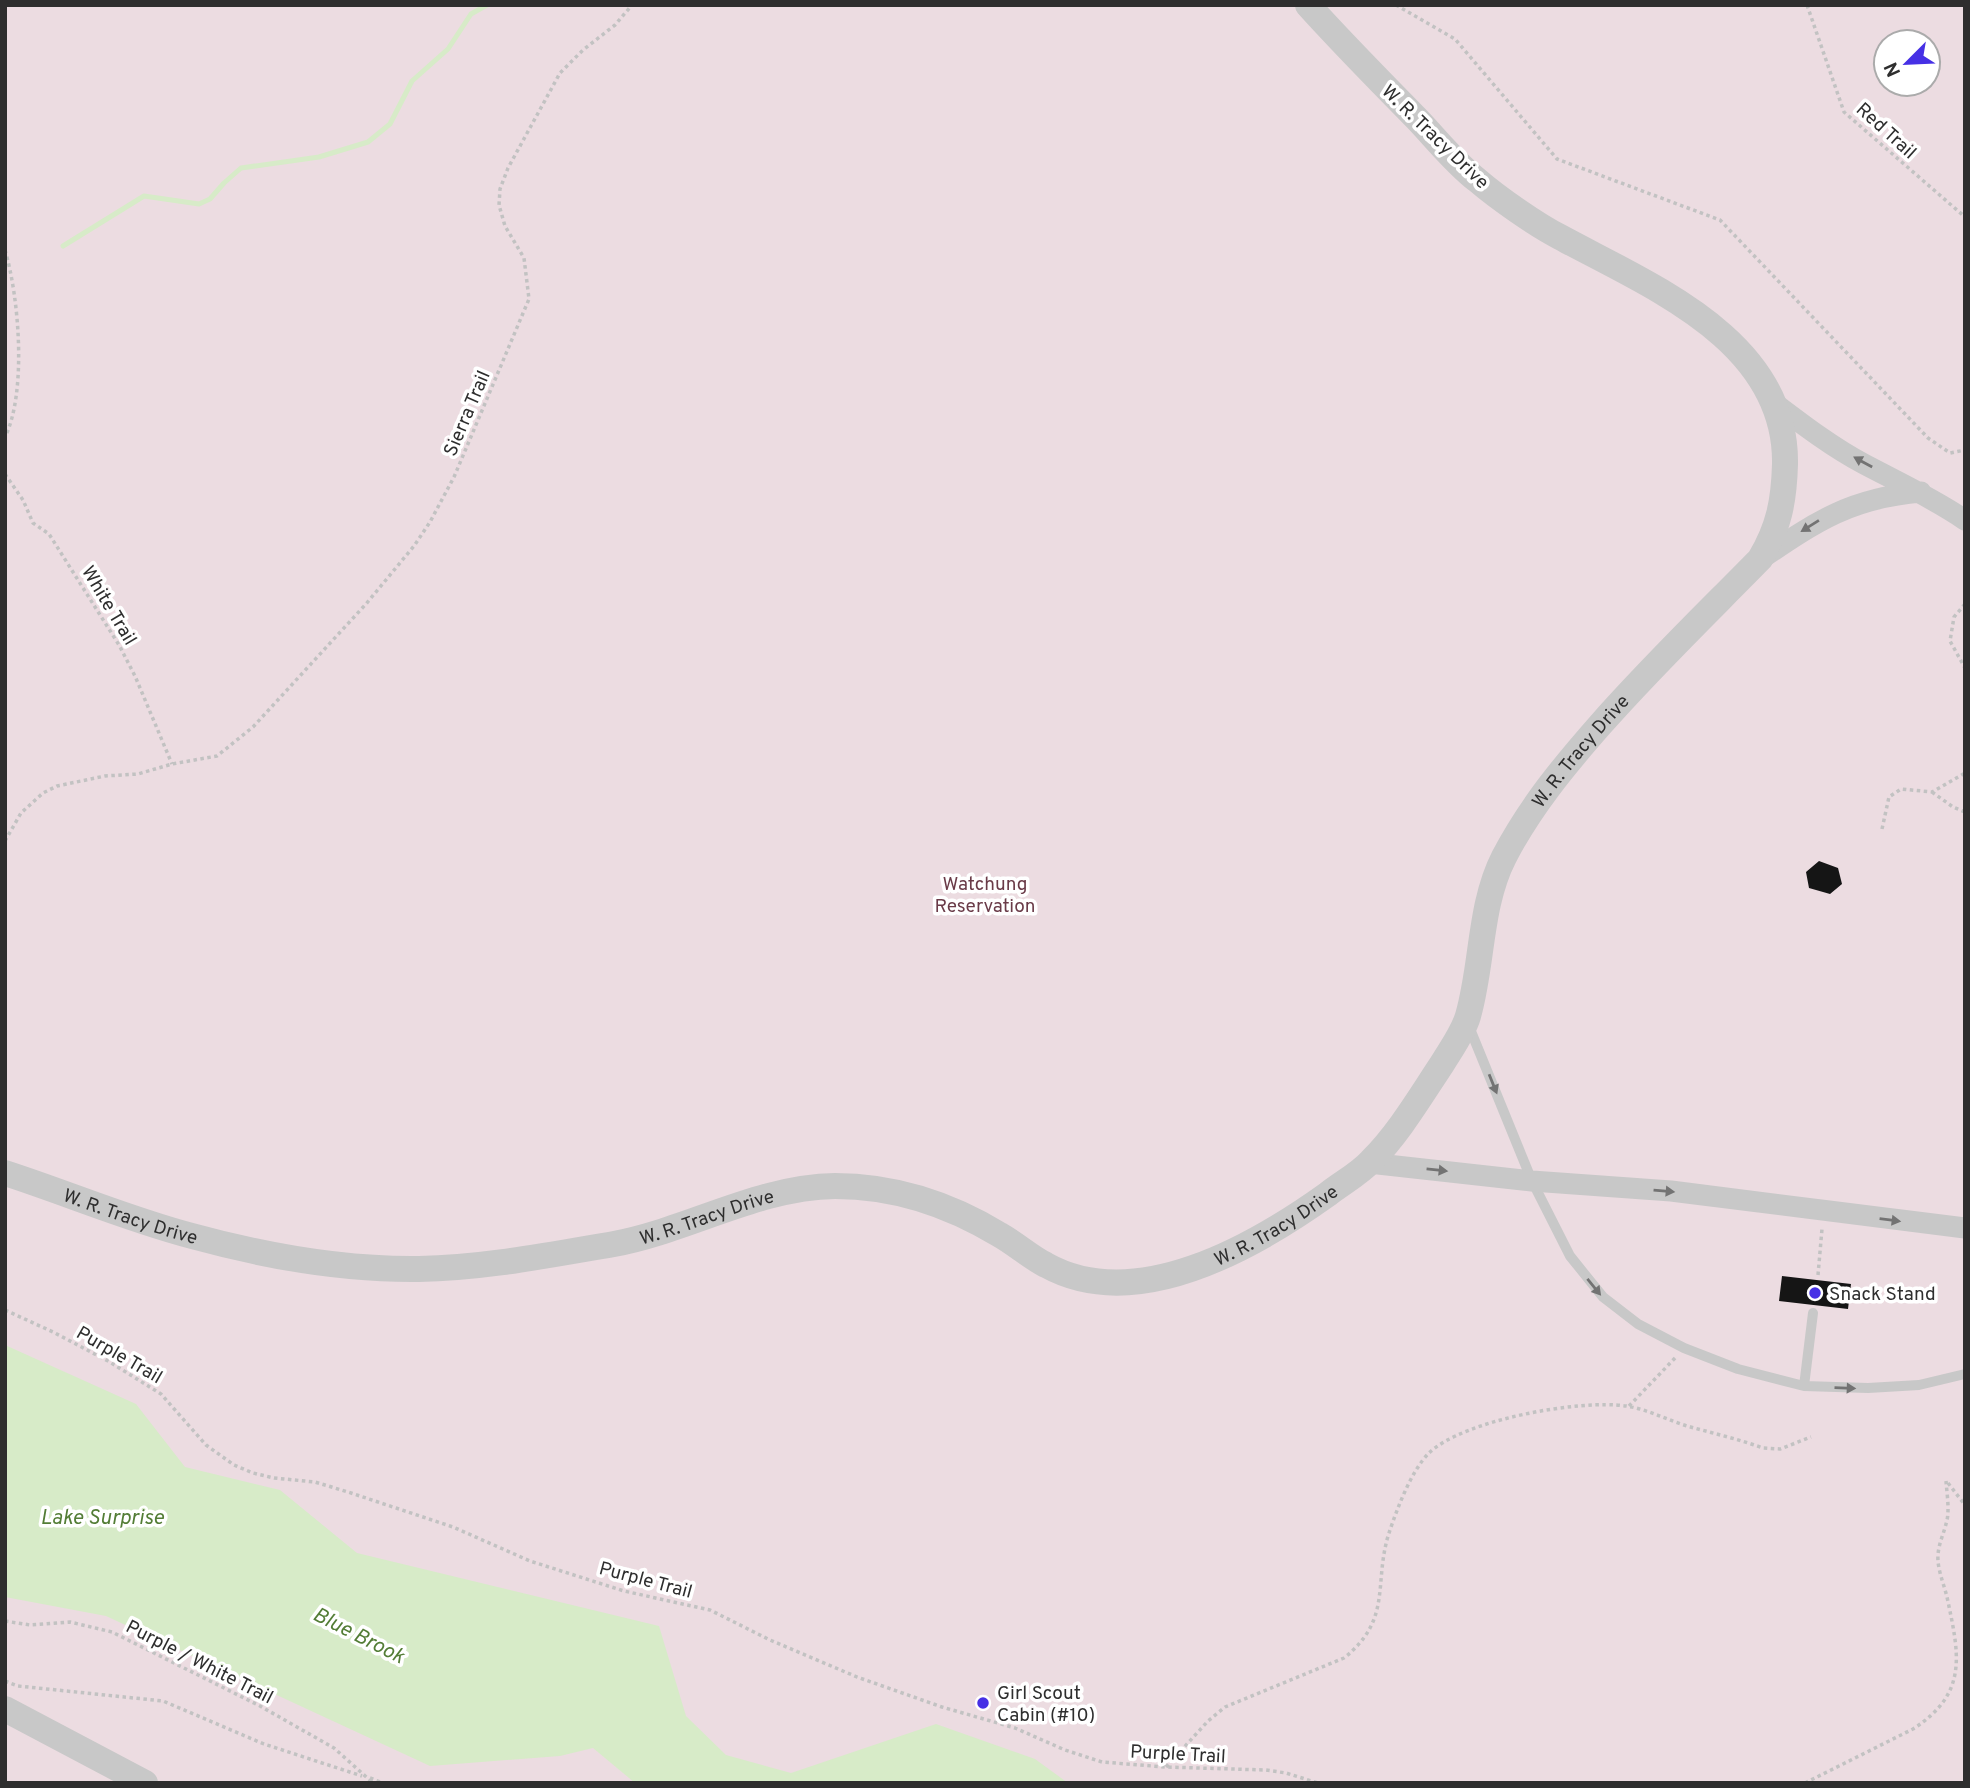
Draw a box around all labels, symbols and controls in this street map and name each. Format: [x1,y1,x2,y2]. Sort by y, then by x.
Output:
north arrow [1872,28,1942,98]
text: N [1880,58,1907,80]
street label: W. R. Tracy Drive [1376,80,1493,195]
street label: Red Trail [1850,98,1921,165]
street label: Sierra Trail [439,367,497,460]
one-way arrow [1853,456,1872,468]
one-way arrow [1800,520,1820,533]
street label: White Trail [75,562,141,650]
street label: W. R. Tracy Drive [1527,690,1635,813]
park label: Watchung Reservation [935,873,1035,919]
one-way arrow [1487,1074,1498,1095]
one-way arrow [1427,1165,1449,1176]
street label: W. R. Tracy Drive [1211,1180,1344,1273]
street label: W. R. Tracy Drive [60,1184,200,1251]
street label: W. R. Tracy Drive [637,1185,777,1252]
one-way arrow [1653,1186,1675,1197]
one-way arrow [1879,1214,1901,1225]
one-way arrow [1587,1277,1602,1295]
place label: Snack Stand [1829,1283,1936,1307]
marker: Snack Stand [1807,1285,1823,1301]
street label: Purple Trail [72,1321,166,1390]
one-way arrow [1834,1382,1856,1393]
water label: Lake Surprise [40,1505,165,1532]
street label: Purple Trail [596,1557,695,1605]
water label: Blue Brook [308,1602,409,1671]
street label: Purple / White Trail [121,1615,277,1710]
place label: Girl Scout Cabin (#10) [997,1682,1095,1728]
marker: Girl Scout Cabin (#10) [975,1695,991,1711]
street label: Purple Trail [1129,1741,1226,1769]

